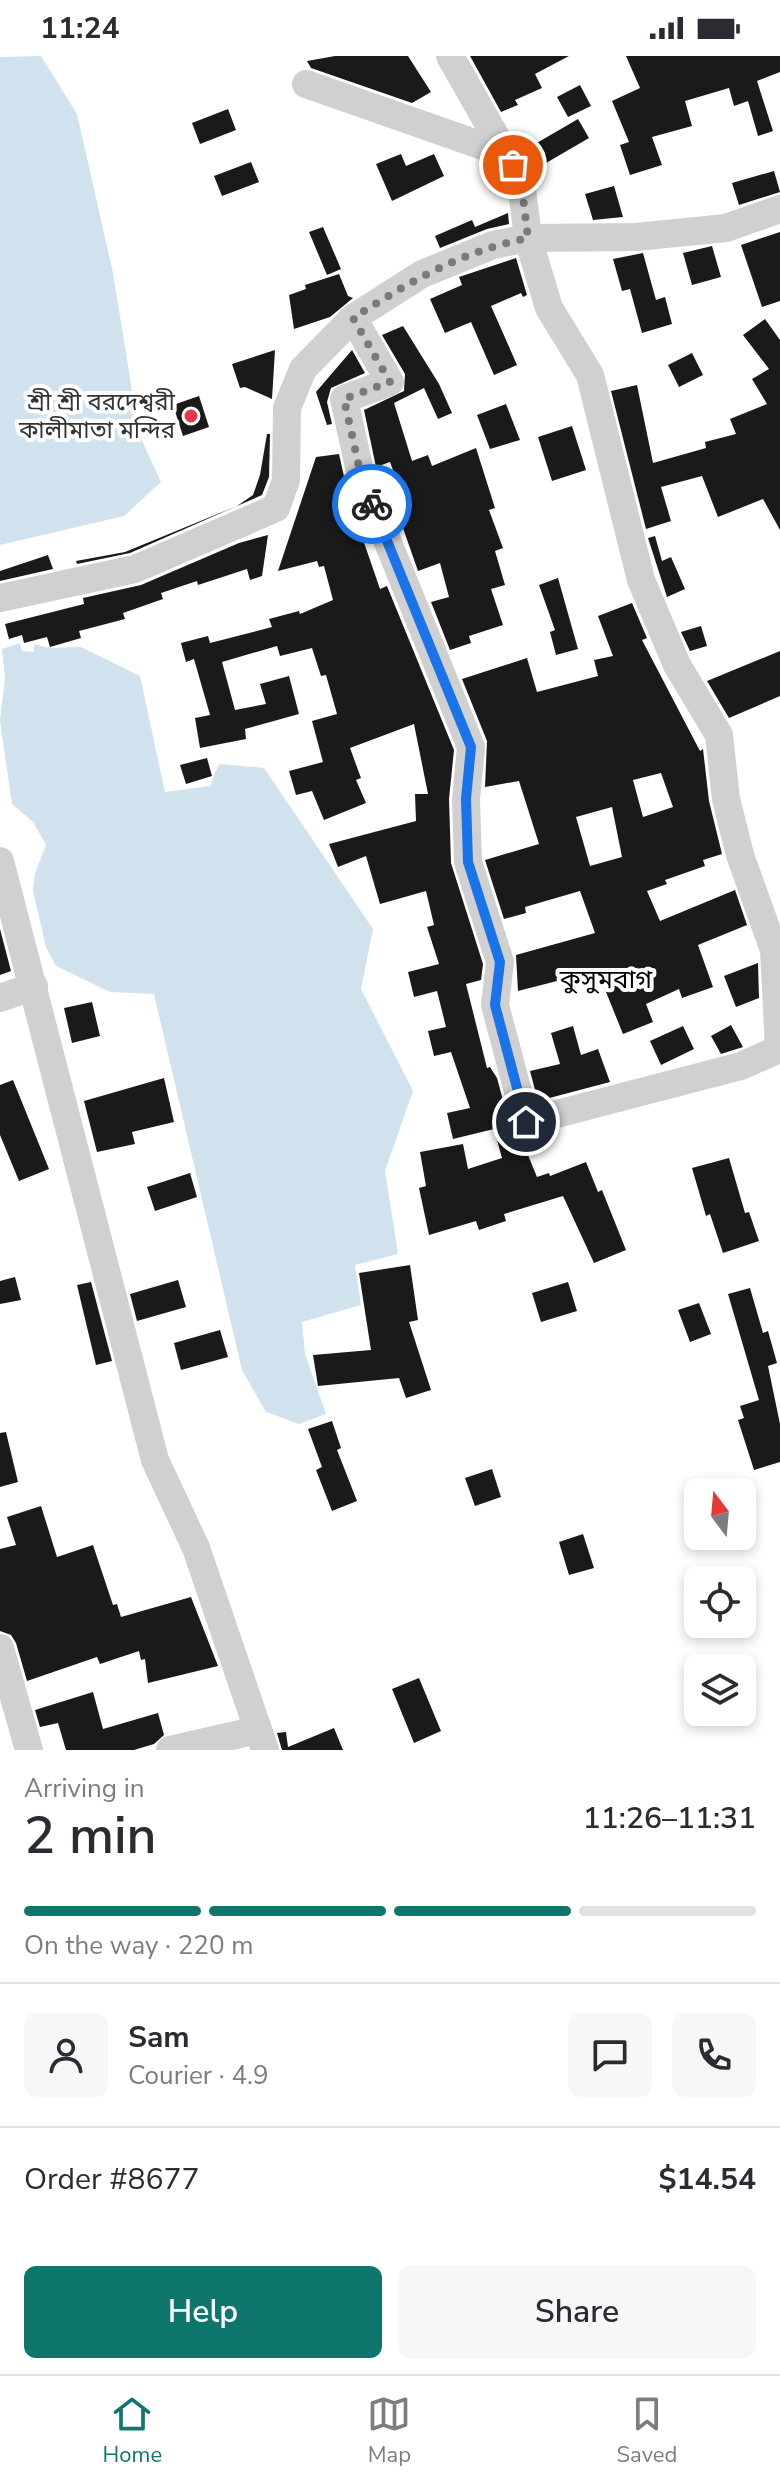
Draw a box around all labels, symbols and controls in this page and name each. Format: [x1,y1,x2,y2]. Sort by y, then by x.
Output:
text: 11:24 [40,8,119,49]
pin [479,131,547,199]
icon: bag [491,143,535,187]
place label: শ্রী শ্রী বরদেশ্বরী কালীমাতা মন্দির [18,386,176,446]
marker: শ্রী শ্রী বরদেশ্বরী কালীমাতা মন্দির [182,407,200,425]
courier [332,464,412,544]
icon: bike [350,482,394,526]
district label: কুসুমবাগ [559,962,653,997]
pin [492,1088,560,1156]
icon: home [504,1100,548,1144]
north arrow [684,1478,756,1550]
map controls [684,1478,756,1726]
button: locate [684,1566,756,1638]
button: layers [684,1654,756,1726]
text: Arriving in [24,1771,145,1806]
text: 11:26–11:31 [583,1798,756,1839]
text: 2 min [24,1800,157,1871]
text: On the way · 220 m [24,1928,253,1963]
button: person [24,2013,108,2097]
button: chat [568,2013,652,2097]
button: phone [672,2013,756,2097]
text: Sam [128,2017,190,2058]
text: Courier · 4.9 [128,2058,269,2093]
text: Order #8677 [24,2159,199,2200]
text: $14.54 [659,2159,756,2200]
button: Help [24,2266,382,2358]
button: Share [398,2266,756,2358]
tab: Home [103,2392,162,2470]
tab: Map [367,2392,411,2470]
tab: Saved [617,2392,677,2470]

